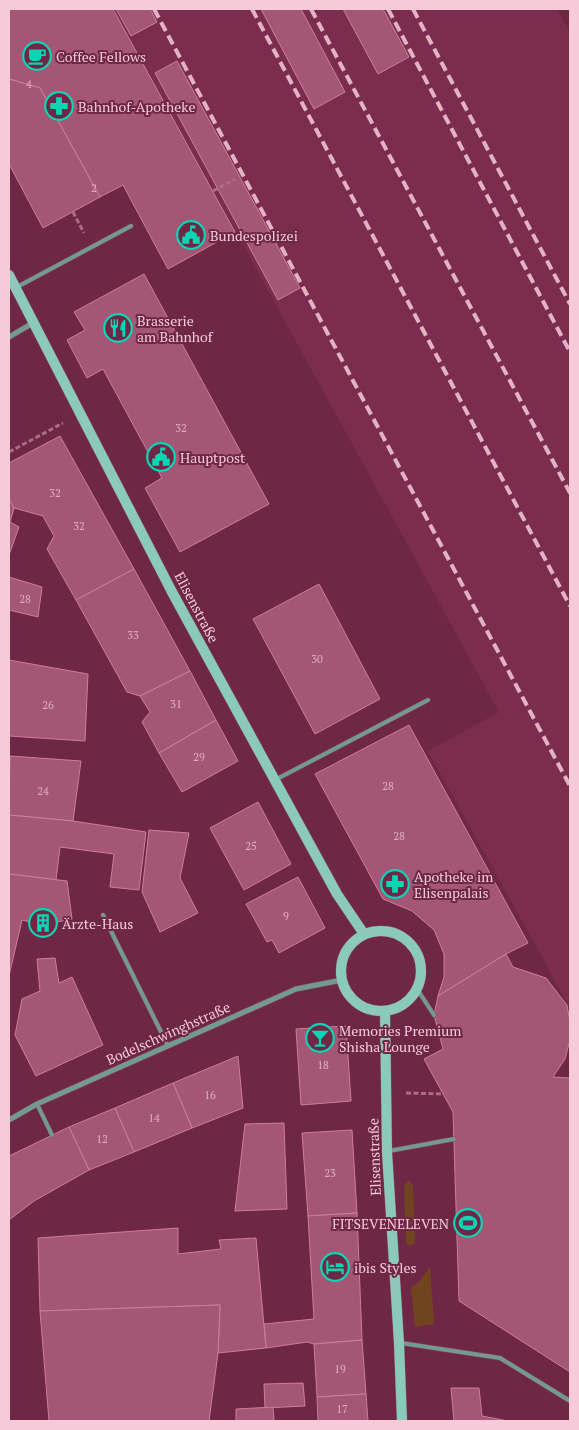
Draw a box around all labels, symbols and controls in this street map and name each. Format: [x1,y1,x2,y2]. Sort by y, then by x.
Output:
cafe icon: Coffee Fellows [22,41,52,71]
place label: Coffee Fellows [56,47,146,66]
house number: 4 [26,77,32,91]
pharmacy icon: Bahnhof-Apotheke [44,91,74,121]
place label: Bahnhof-Apotheke [78,97,195,116]
house number: 2 [91,181,97,195]
public building icon: Bundespolizei [176,220,206,250]
place label: Bundespolizei [210,226,298,245]
place label: Brasserie am Bahnhof [137,311,214,346]
restaurant icon: Brasserie am Bahnhof [103,313,133,343]
house number: 32 [175,421,187,435]
public building icon: Hauptpost [146,442,176,472]
place label: Hauptpost [180,448,246,467]
house number: 32 [49,486,61,500]
house number: 32 [73,519,85,533]
street label: Elisenstraße [170,568,224,646]
house number: 28 [19,592,31,606]
house number: 33 [127,628,139,642]
house number: 30 [311,652,323,666]
house number: 31 [170,697,182,711]
house number: 26 [42,698,54,712]
house number: 29 [193,750,205,764]
house number: 28 [382,779,394,793]
house number: 24 [37,784,49,798]
house number: 28 [393,829,405,843]
house number: 25 [245,839,257,853]
place label: Apotheke im Elisenpalais [414,867,493,902]
pharmacy icon: Apotheke im Elisenpalais [380,869,410,899]
building icon: Ärzte-Haus [28,908,58,938]
house number: 9 [283,909,289,923]
place label: Ärzte-Haus [62,914,133,933]
street label: Bodelschwinghstraße [103,997,233,1069]
place label: Memories Premium Shisha Lounge [339,1021,461,1056]
bar icon: Memories Premium Shisha Lounge [305,1023,335,1053]
house number: 18 [317,1058,329,1072]
house number: 16 [204,1088,216,1102]
house number: 14 [148,1111,160,1125]
street label: Elisenstraße [363,1118,385,1196]
house number: 12 [96,1132,108,1146]
house number: 23 [324,1166,336,1180]
sports icon: FITSEVENELEVEN [453,1208,483,1238]
place label: FITSEVENELEVEN [332,1214,449,1233]
hotel icon: ibis Styles [320,1252,350,1282]
place label: ibis Styles [354,1258,417,1277]
house number: 19 [334,1362,346,1376]
house number: 17 [336,1402,348,1416]

